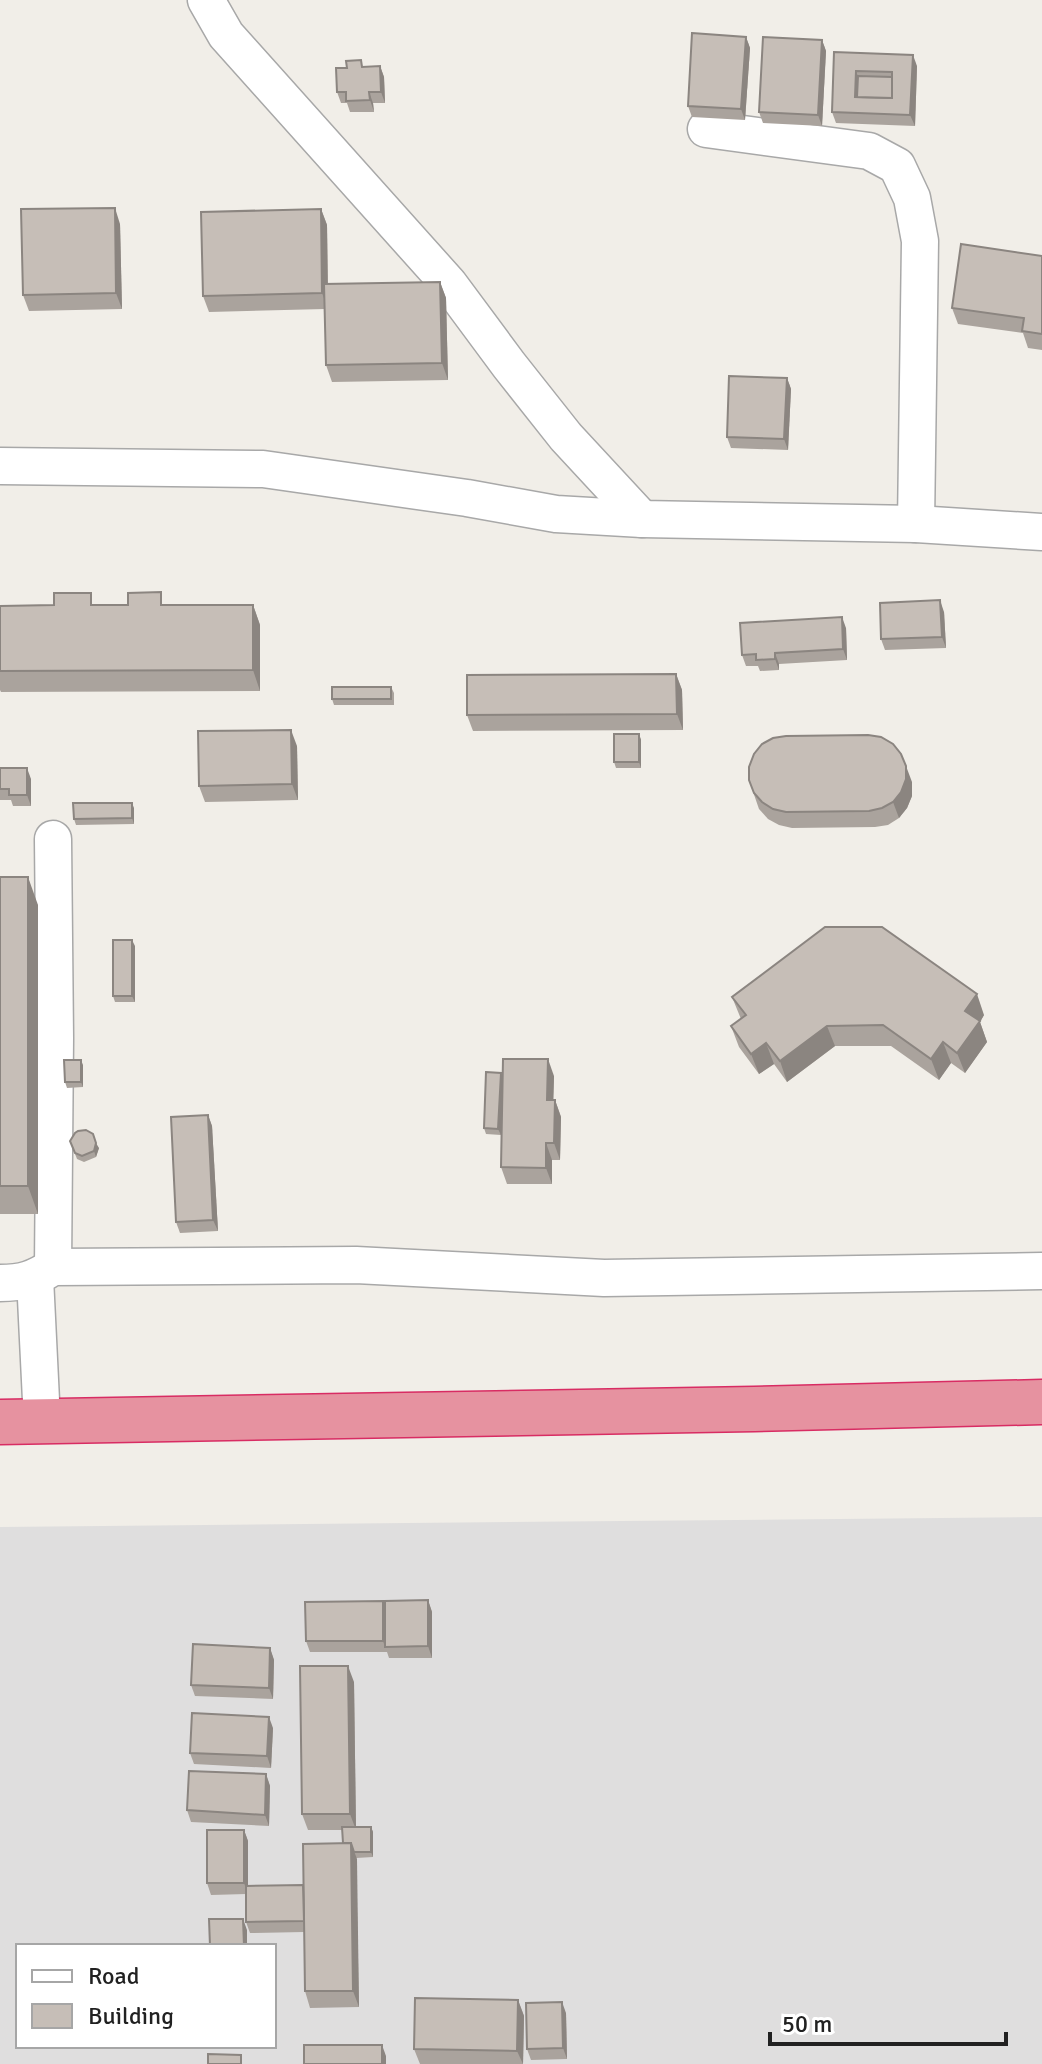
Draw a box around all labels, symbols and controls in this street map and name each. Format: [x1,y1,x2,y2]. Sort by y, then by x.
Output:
legend [16,1944,276,2048]
text: Road [88,1961,139,1991]
scale bar [770,1996,1006,2046]
text: Building [88,2001,174,2031]
text: 50 m [782,2009,832,2039]

